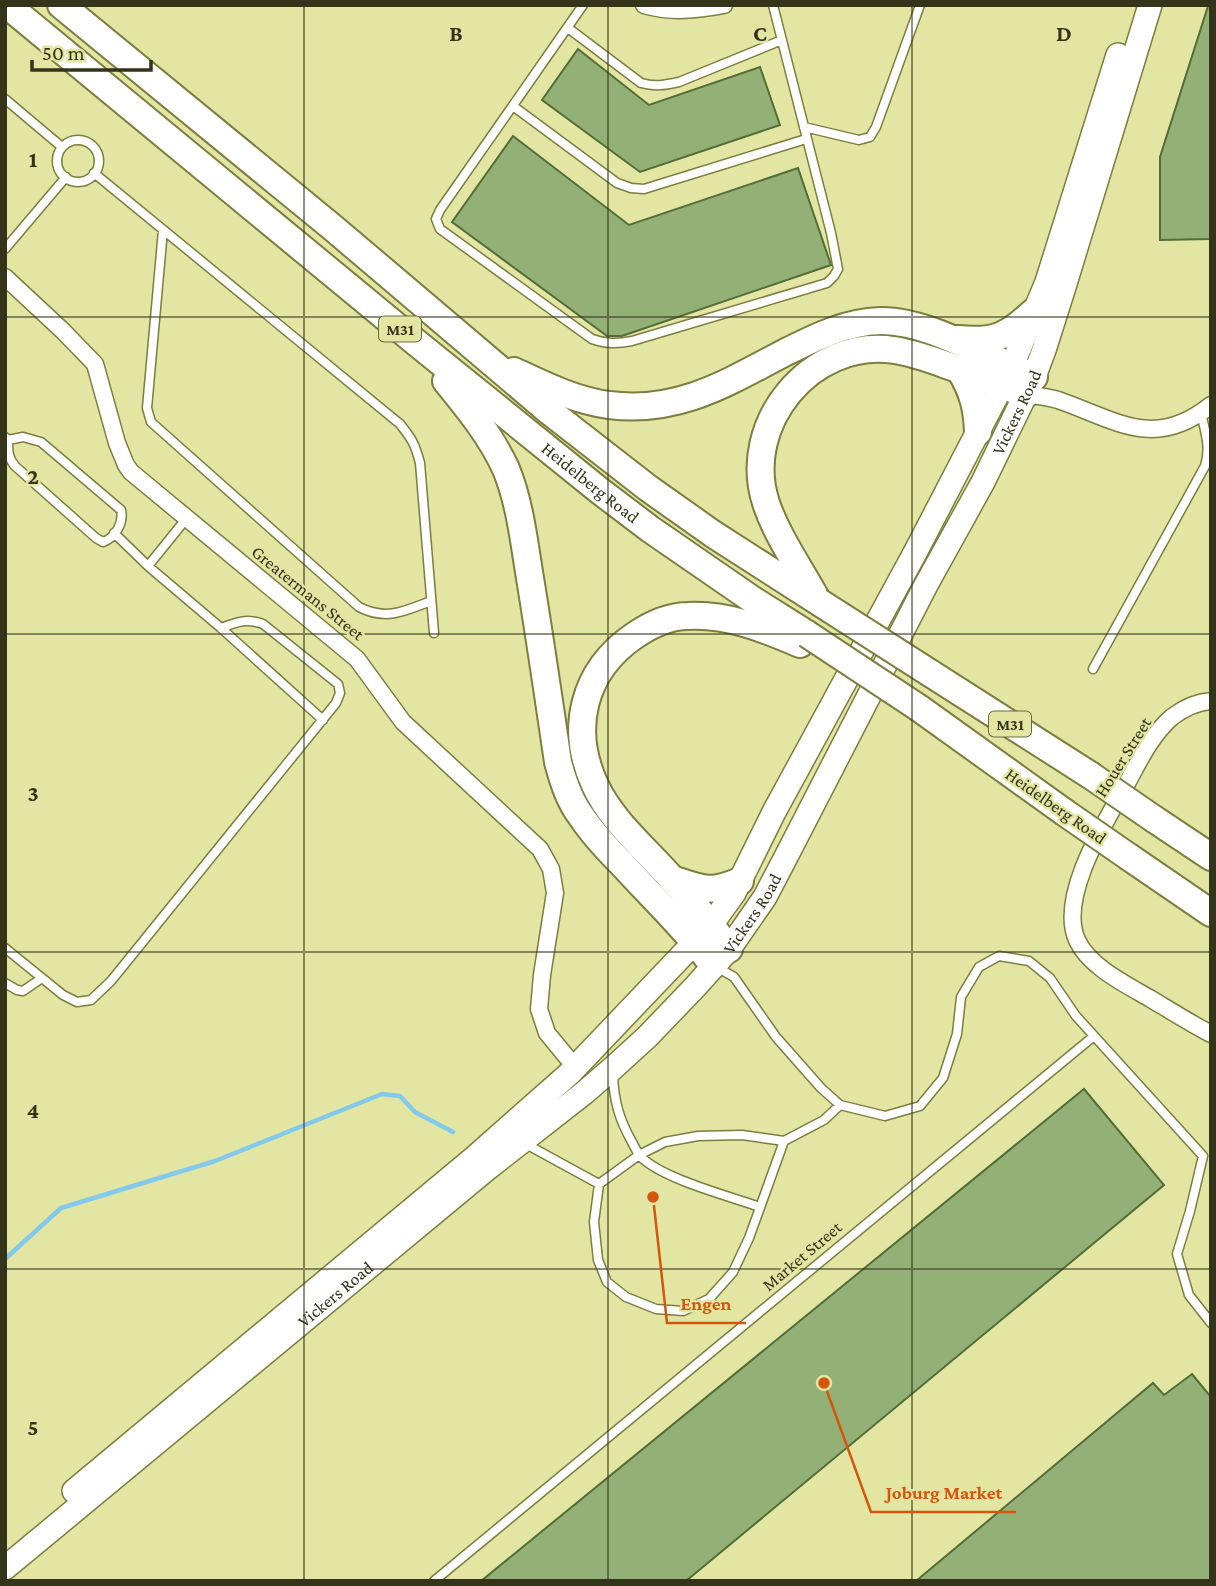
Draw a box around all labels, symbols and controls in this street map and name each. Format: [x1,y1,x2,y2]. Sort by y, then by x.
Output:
text: B [449,20,463,46]
text: C [753,20,767,46]
text: D [1056,20,1072,46]
scale bar [32,28,150,72]
text: 50 m [42,41,85,65]
text: 1 [29,146,38,172]
road number: M31 [379,316,421,342]
street label: Vickers Road [988,367,1046,458]
street label: Heidelberg Road [538,438,643,527]
text: 2 [27,463,39,489]
street label: Greatermans Street [248,542,369,645]
road number: M31 [989,712,1031,736]
street label: Houer Street [1091,713,1156,801]
street label: Heidelberg Road [1002,764,1111,848]
text: 3 [27,780,39,806]
street label: Vickers Road [719,870,786,958]
text: 4 [27,1097,39,1123]
street label: Market Street [758,1216,847,1295]
street label: Vickers Road [294,1257,378,1331]
callout: Engen [667,1283,746,1323]
text: Engen [681,1293,732,1314]
text: 5 [27,1414,39,1440]
callout: Joburg Market [871,1472,1016,1512]
text: Joburg Market [884,1482,1002,1503]

